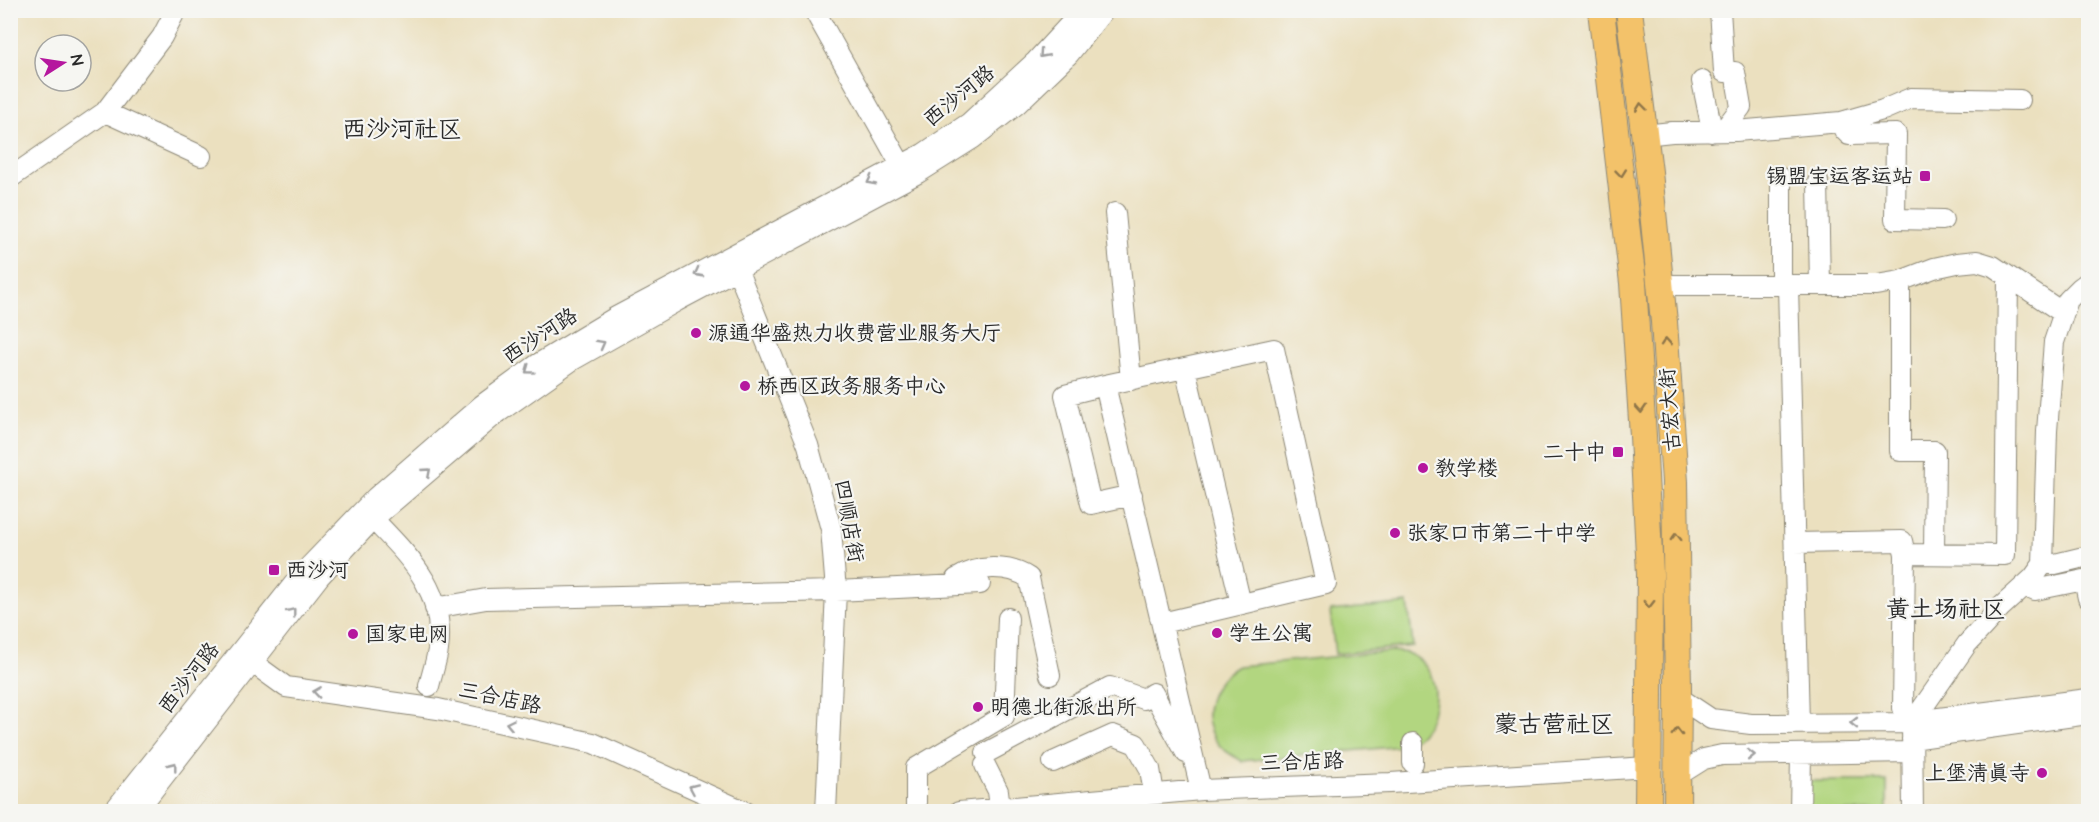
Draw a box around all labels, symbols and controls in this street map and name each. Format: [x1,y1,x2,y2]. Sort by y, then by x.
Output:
north arrow [33,33,93,93]
one-way arrow [1039,47,1050,58]
text: N [65,53,88,67]
street label: 西沙河路 [917,58,1001,134]
one-way arrow [1635,102,1647,111]
district label: 西沙河社区 [342,113,462,147]
place label: 锡盟宝运客运站 [1766,162,1913,191]
one-way arrow [1614,168,1627,177]
marker: 锡盟宝运客运站 [1918,169,1932,183]
one-way arrow [866,174,877,185]
one-way arrow [694,266,705,277]
street label: 西沙河路 [497,301,583,371]
place label: 源通华盛热力收费营业服务大厅 [708,319,1002,348]
marker: 源通华盛热力收费营业服务大厅 [689,326,703,340]
one-way arrow [1659,338,1672,347]
one-way arrow [595,340,605,351]
one-way arrow [525,363,536,374]
street label: 古宏大街 [1653,367,1687,453]
place label: 桥西区政务服务中心 [757,372,946,401]
marker: 桥西区政务服务中心 [738,379,752,393]
one-way arrow [1635,404,1648,413]
place label: 二十中 [1543,438,1606,467]
marker: 二十中 [1611,445,1625,459]
place label: 教学楼 [1435,454,1498,483]
marker: 教学楼 [1416,461,1430,475]
one-way arrow [420,468,431,479]
street label: 四顺店街 [827,477,871,565]
place label: 张家口市第二十中学 [1407,519,1596,548]
marker: 张家口市第二十中学 [1388,526,1402,540]
one-way arrow [1670,533,1682,542]
place label: 西沙河 [286,556,349,585]
marker: 西沙河 [267,563,281,577]
district label: 黄土场社区 [1886,593,2006,627]
one-way arrow [1643,599,1655,608]
one-way arrow [285,607,296,618]
place label: 学生公寓 [1229,619,1313,648]
place label: 国家电网 [365,620,449,649]
marker: 学生公寓 [1210,626,1224,640]
marker: 国家电网 [346,627,360,641]
street label: 西沙河路 [152,636,226,720]
street label: 三合店路 [456,675,544,721]
one-way arrow [313,686,322,698]
place label: 明德北街派出所 [990,693,1137,722]
marker: 明德北街派出所 [971,700,985,714]
district label: 蒙古营社区 [1494,708,1614,742]
one-way arrow [1849,717,1858,730]
one-way arrow [505,718,515,731]
one-way arrow [1671,728,1683,737]
street label: 三合店路 [1260,746,1344,778]
one-way arrow [1747,749,1756,761]
place label: 上堡清真寺 [1925,759,2030,788]
one-way arrow [165,761,176,772]
marker: 上堡清真寺 [2035,766,2049,780]
one-way arrow [688,783,699,795]

